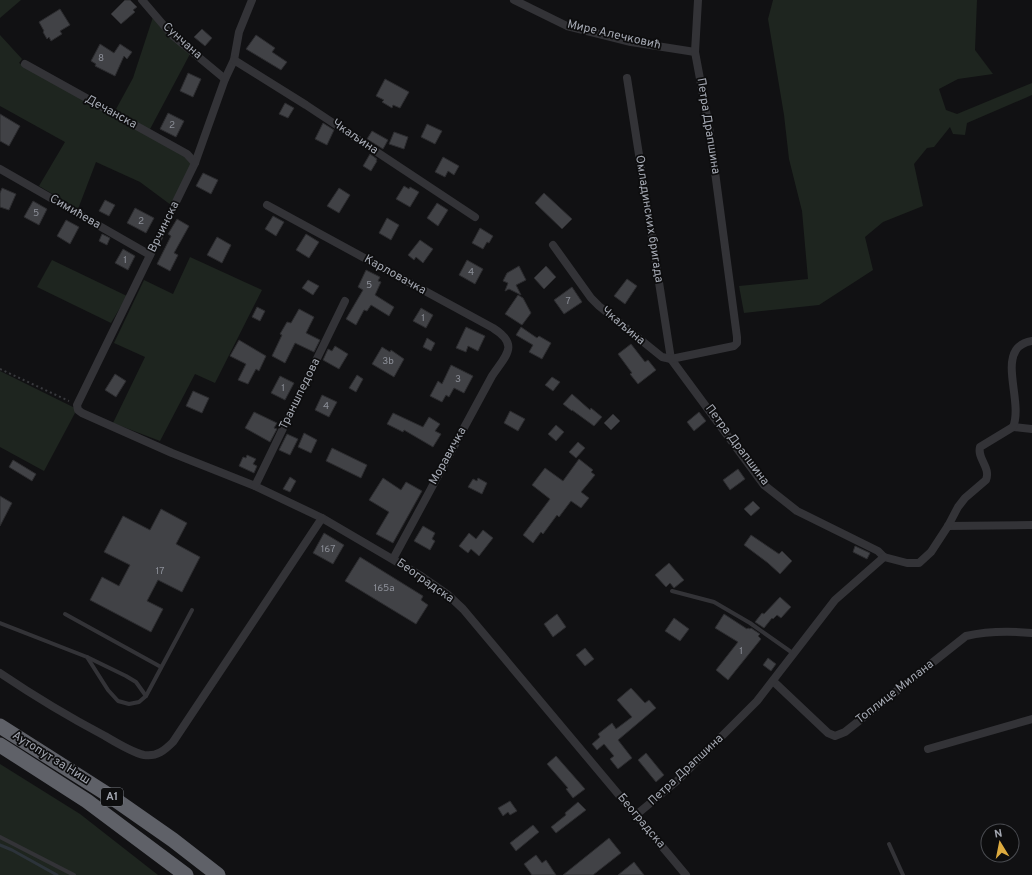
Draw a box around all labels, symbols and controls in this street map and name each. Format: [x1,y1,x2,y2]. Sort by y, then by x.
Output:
street label: Мире Алечковић [566,16,662,54]
street label: Сунчана [159,19,205,63]
house number: 8 [98,52,104,65]
street label: Петра Драпшина [692,77,724,175]
street label: Дечанска [82,91,140,133]
street label: Чкаљина [329,116,381,158]
house number: 2 [169,119,175,132]
street label: Омладинских бригада [631,154,667,284]
street label: Симићева [46,191,104,233]
street label: Врчинска [145,199,183,255]
house number: 5 [33,207,39,220]
house number: 2 [138,215,144,228]
street label: Карловачка [361,251,429,299]
house number: 1 [123,254,127,267]
house number: 4 [468,266,474,279]
house number: 5 [366,279,372,292]
house number: 7 [565,295,571,308]
street label: Чкаљина [598,303,648,349]
house number: 1 [421,312,425,325]
house number: 3b [382,355,394,368]
street label: Траншпедова [276,356,324,432]
house number: 3 [455,373,461,386]
house number: 1 [281,382,285,395]
house number: 4 [323,400,329,413]
street label: Петра Драпшина [701,401,773,489]
street label: Моравичка [426,424,470,488]
house number: 167 [321,543,335,556]
street label: Београдска [393,555,457,607]
house number: 17 [156,565,164,578]
house number: 165a [373,582,395,595]
house number: 1 [739,645,743,658]
street label: Топлице Милана [853,656,937,728]
street label: Аутопут за Ниш [9,728,93,788]
street label: Петра Драпшина [645,731,727,809]
road number: A1 [101,788,123,806]
street label: Београдска [613,790,669,852]
north arrow [980,823,1020,863]
text: N [993,827,1004,842]

